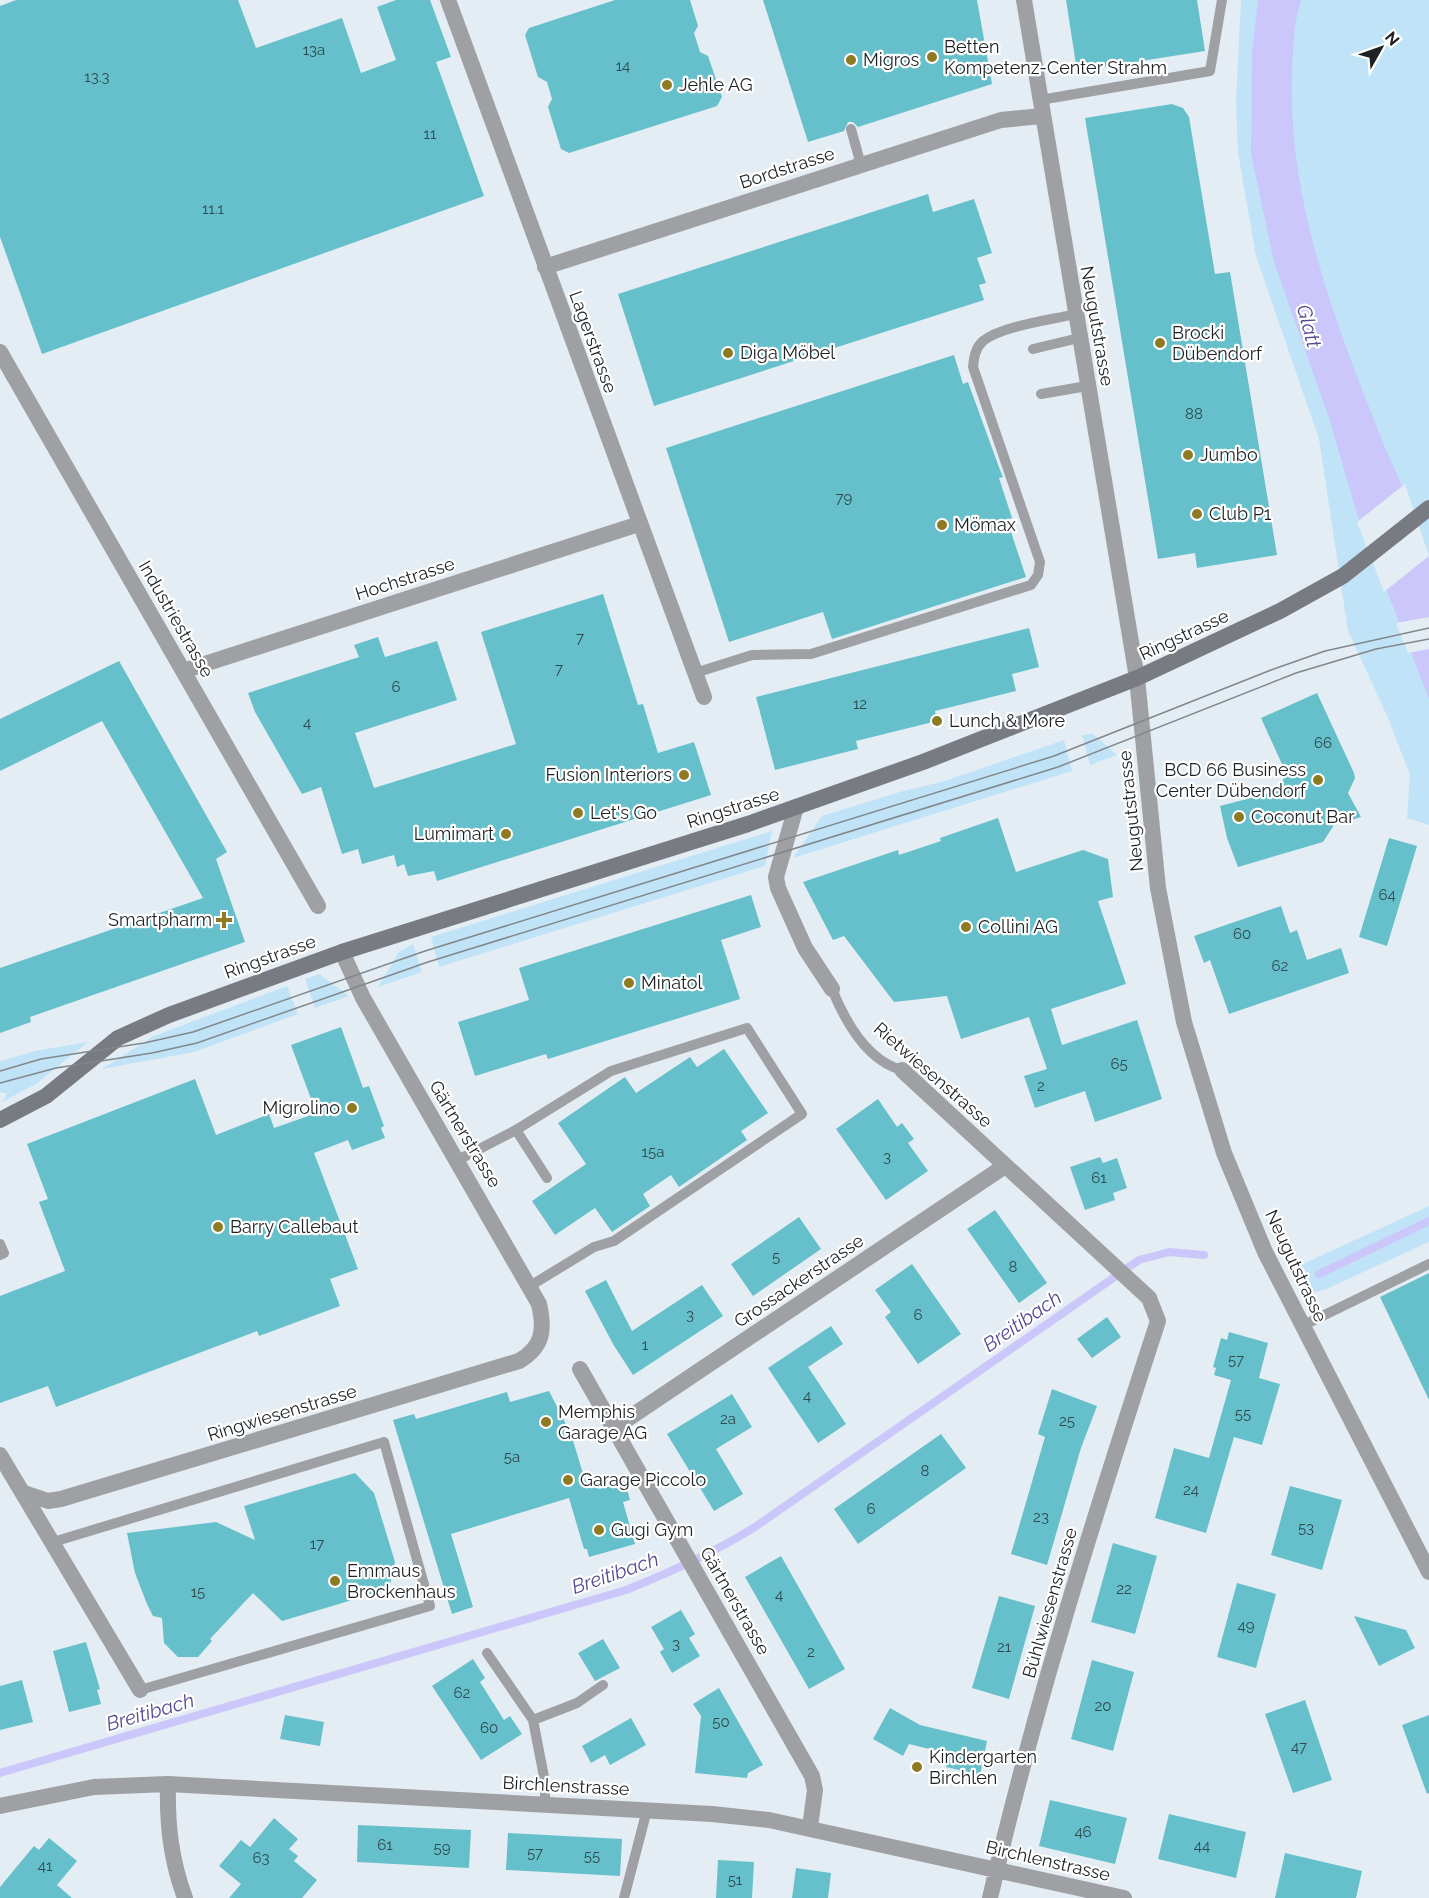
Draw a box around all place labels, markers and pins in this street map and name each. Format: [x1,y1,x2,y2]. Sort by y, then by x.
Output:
place label: Betten Kompetenz-Center Strahm [944,36,1167,78]
place label: Migros [863,49,920,70]
marker: Betten Kompetenz-Center Strahm [925,50,939,64]
marker: Migros [844,53,858,67]
place label: Jehle AG [679,74,753,95]
marker: Jehle AG [660,78,674,92]
place label: Brocki Dübendorf [1172,322,1263,364]
marker: Brocki Dübendorf [1153,336,1167,350]
place label: Diga Möbel [740,342,835,363]
marker: Diga Möbel [721,346,735,360]
place label: Jumbo [1200,444,1258,465]
marker: Jumbo [1181,448,1195,462]
place label: Club P1 [1209,503,1272,524]
marker: Club P1 [1190,507,1204,521]
place label: Mömax [954,514,1016,535]
marker: Mömax [935,518,949,532]
place label: Lunch & More [949,710,1066,731]
marker: Lunch & More [930,714,944,728]
place label: BCD 66 Business Center Dübendorf [1156,759,1307,801]
place label: Fusion Interiors [546,764,672,785]
marker: Fusion Interiors [677,768,691,782]
marker: BCD 66 Business Center Dübendorf [1311,773,1325,787]
place label: Let's Go [590,802,657,823]
marker: Let's Go [571,806,585,820]
place label: Coconut Bar [1251,806,1355,827]
marker: Coconut Bar [1232,810,1246,824]
place label: Lumimart [414,823,494,844]
marker: Lumimart [499,827,513,841]
place label: Smartpharm [108,909,212,930]
marker: Smartpharm [217,913,231,927]
place label: Collini AG [978,916,1058,937]
marker: Collini AG [959,920,973,934]
place label: Minatol [641,972,703,993]
marker: Minatol [622,976,636,990]
place label: Migrolino [262,1097,340,1118]
marker: Migrolino [345,1101,359,1115]
place label: Barry Callebaut [230,1216,358,1237]
marker: Barry Callebaut [211,1220,225,1234]
place label: Memphis Garage AG [558,1401,647,1443]
marker: Memphis Garage AG [539,1415,553,1429]
place label: Garage Piccolo [580,1469,706,1490]
marker: Garage Piccolo [561,1473,575,1487]
place label: Gugi Gym [611,1519,693,1540]
marker: Gugi Gym [592,1523,606,1537]
place label: Emmaus Brockenhaus [347,1560,456,1602]
marker: Emmaus Brockenhaus [328,1574,342,1588]
place label: Kindergarten Birchlen [929,1746,1037,1788]
marker: Kindergarten Birchlen [910,1760,924,1774]

